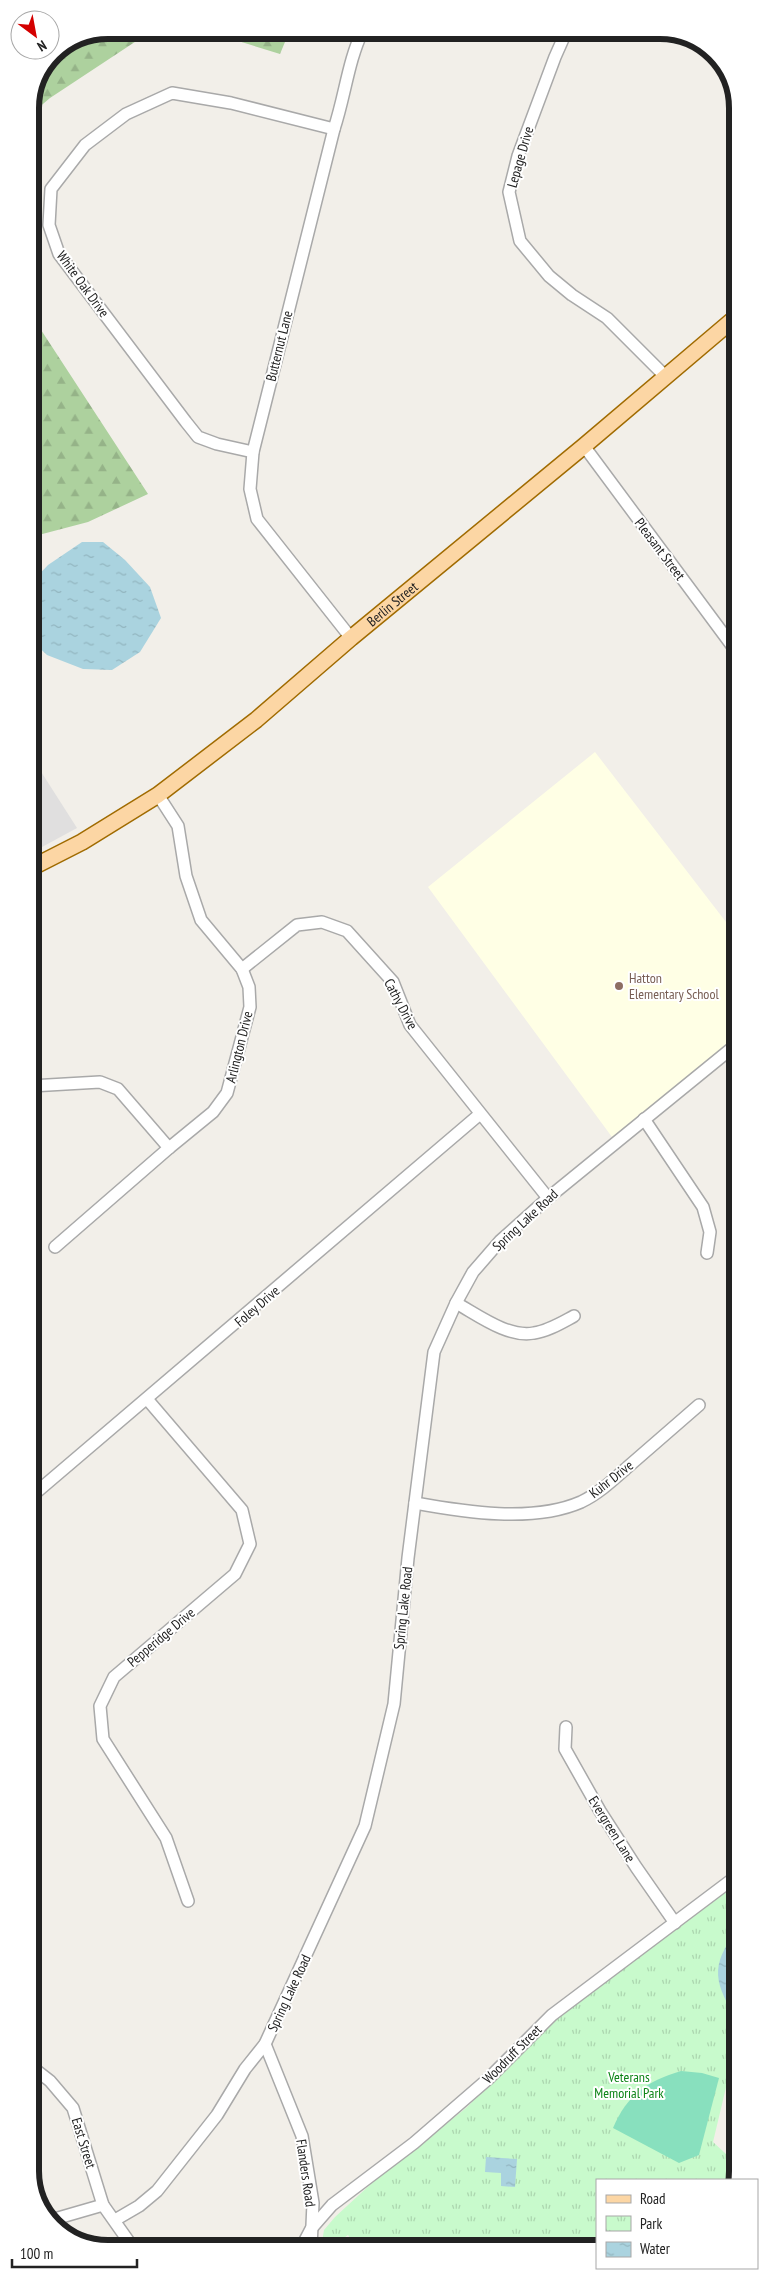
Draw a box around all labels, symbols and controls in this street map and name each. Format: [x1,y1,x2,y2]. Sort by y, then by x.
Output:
north arrow [10,10,60,60]
text: N [34,36,50,56]
street label: Lepage Drive [503,124,537,190]
street label: White Oak Drive [53,247,113,321]
street label: Butternut Lane [262,309,297,383]
street label: Pleasant Street [631,514,689,584]
street label: Berlin Street [363,578,422,630]
place label: Hatton Elementary School [629,969,719,1003]
street label: Cathy Drive [380,975,422,1033]
marker: Hatton Elementary School [613,980,625,992]
street label: Arlington Drive [221,1009,257,1085]
street label: Spring Lake Road [488,1185,562,1255]
street label: Foley Drive [231,1281,283,1330]
street label: Kuhr Drive [585,1456,637,1502]
street label: Spring Lake Road [390,1566,416,1650]
street label: Pepperidge Drive [123,1603,199,1671]
street label: Evergreen Lane [585,1793,640,1866]
street label: Spring Lake Road [263,1951,315,2035]
street label: Woodruff Street [479,2021,545,2087]
park label: Veterans Memorial Park [594,2068,664,2102]
street label: East Street [68,2115,100,2171]
street label: Flanders Road [292,2138,320,2208]
legend [596,2179,758,2269]
text: Road [640,2189,666,2208]
text: Park [640,2214,662,2233]
scale bar [12,2236,138,2268]
text: Water [640,2239,671,2258]
text: 100 m [20,2244,53,2263]

